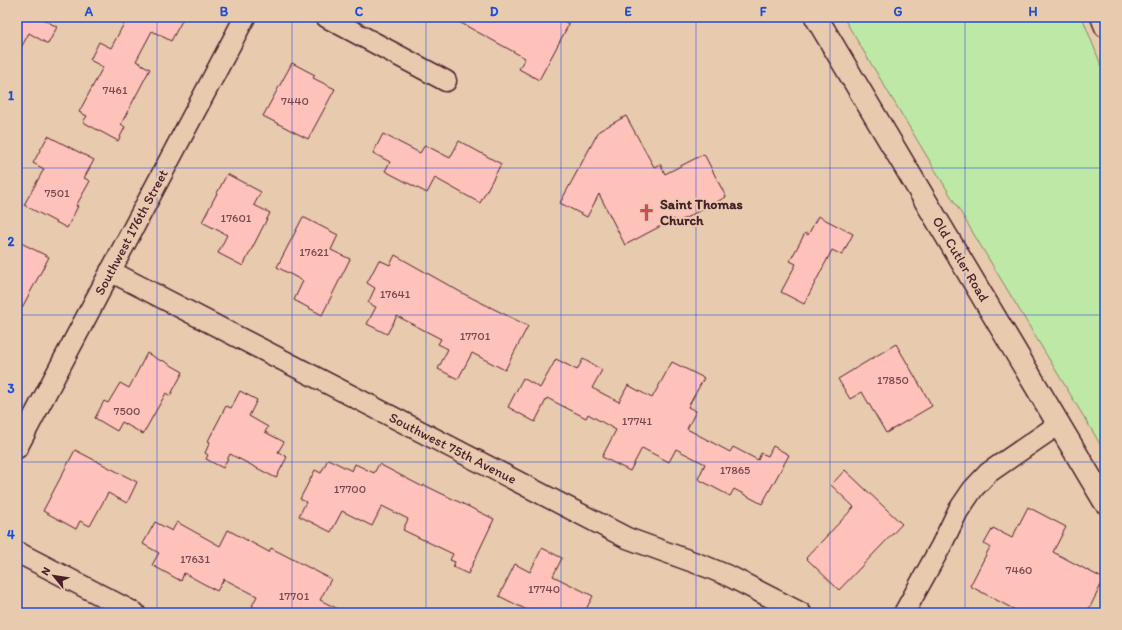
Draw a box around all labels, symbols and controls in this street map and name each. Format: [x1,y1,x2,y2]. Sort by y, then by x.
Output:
text: A [84,4,94,19]
text: B [220,4,229,19]
text: C [355,4,364,19]
text: D [490,4,499,19]
text: E [624,4,632,19]
text: F [760,4,767,19]
text: G [894,4,903,19]
text: H [1029,4,1038,19]
house number: 7461 [102,83,128,97]
text: 1 [8,88,14,103]
house number: 7440 [281,94,309,108]
street label: Southwest 176th Street [91,166,172,298]
house number: 7501 [44,186,70,200]
place label: Saint Thomas Church [660,196,743,229]
church icon: Saint Thomas Church [637,202,657,222]
house number: 17601 [221,211,252,225]
street label: Old Cutler Road [929,214,993,305]
text: 2 [8,234,15,249]
house number: 17621 [299,245,329,259]
house number: 17641 [380,287,411,301]
house number: 17701 [460,329,491,343]
house number: 17850 [877,373,909,387]
text: 3 [7,381,15,396]
house number: 7500 [113,404,141,418]
street label: Southwest 75th Avenue [386,409,520,488]
house number: 17741 [622,414,653,428]
house number: 17865 [720,463,750,477]
house number: 17700 [334,482,366,496]
text: 4 [7,527,15,542]
house number: 17631 [180,552,210,566]
north arrow [34,556,74,596]
house number: 7460 [1006,563,1032,577]
text: N [38,565,53,578]
house number: 17740 [528,582,560,596]
house number: 17701 [279,589,310,603]

